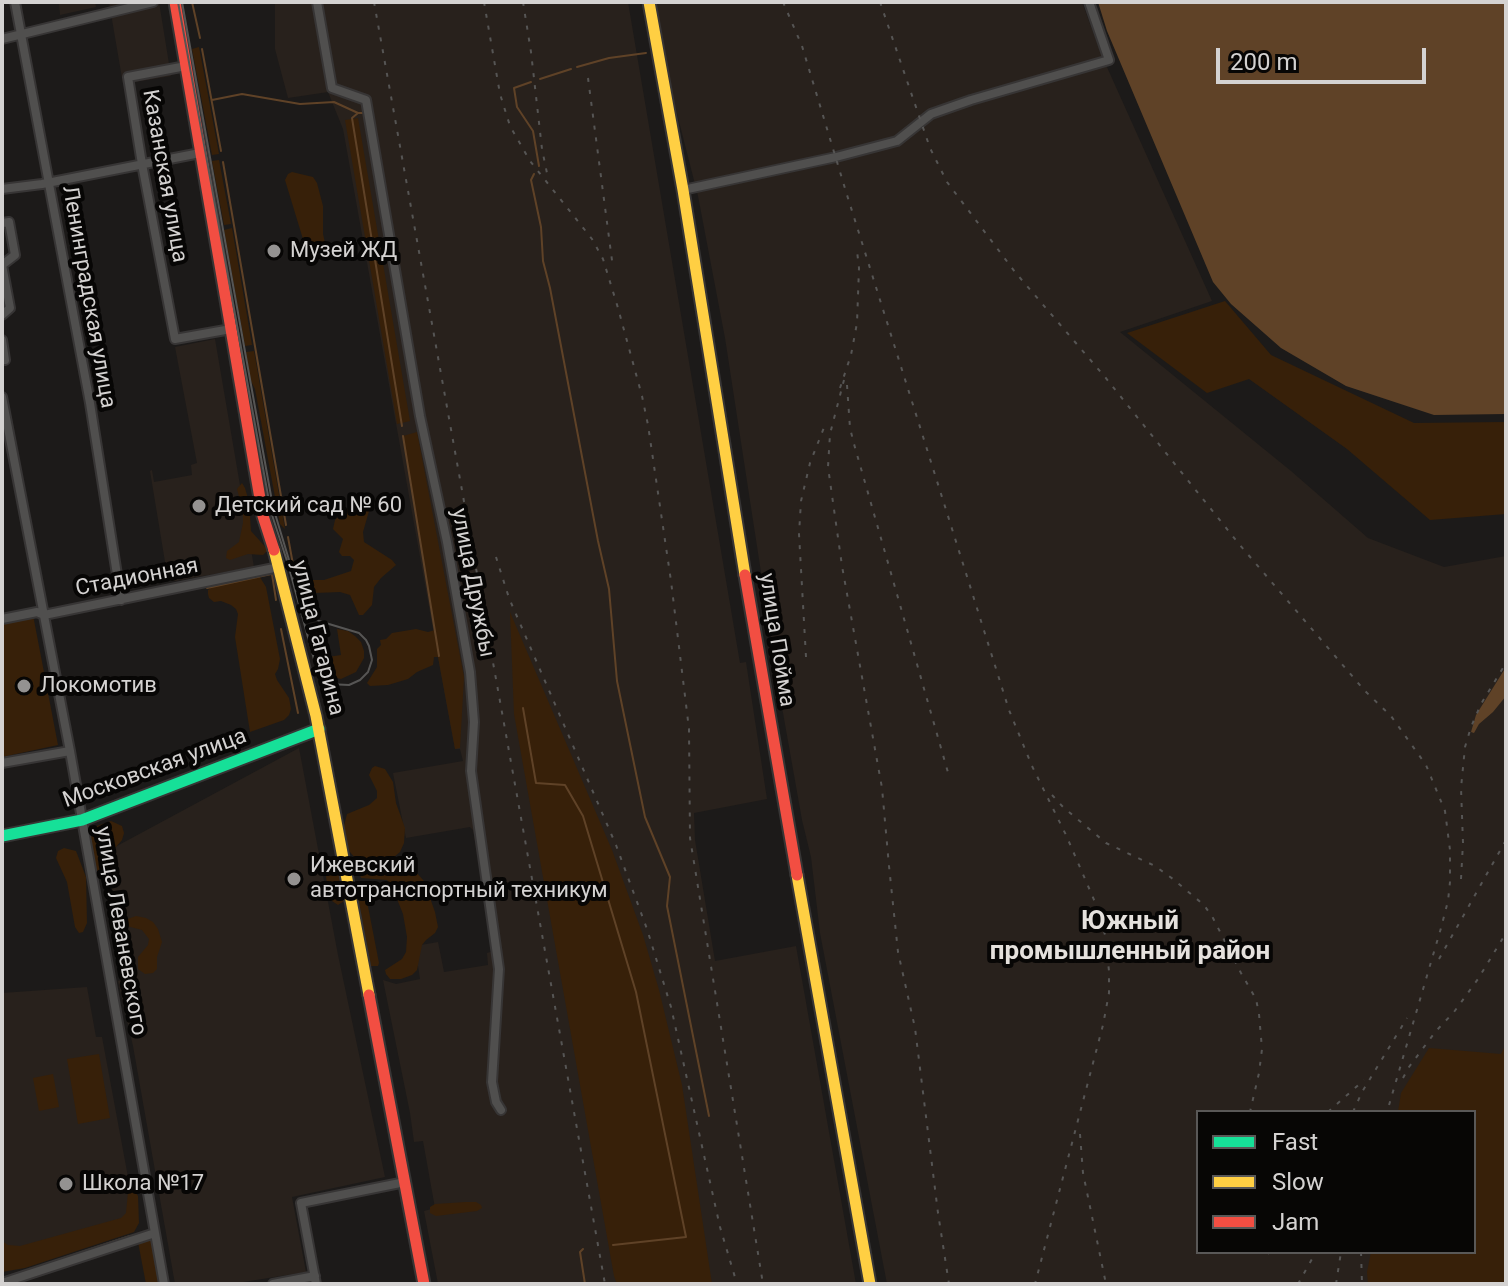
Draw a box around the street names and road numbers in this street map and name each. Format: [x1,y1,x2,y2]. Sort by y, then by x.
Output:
street label: Казанская улица [136,87,192,265]
street label: Ленинградская улица [55,184,121,410]
street label: улица Дружбы [445,506,499,660]
street label: Стадионная [73,553,201,603]
street label: улица Гагарина [285,558,349,718]
street label: улица Пойма [752,571,800,709]
street label: Московская улица [60,724,250,814]
street label: улица Леваневского [89,824,151,1038]

